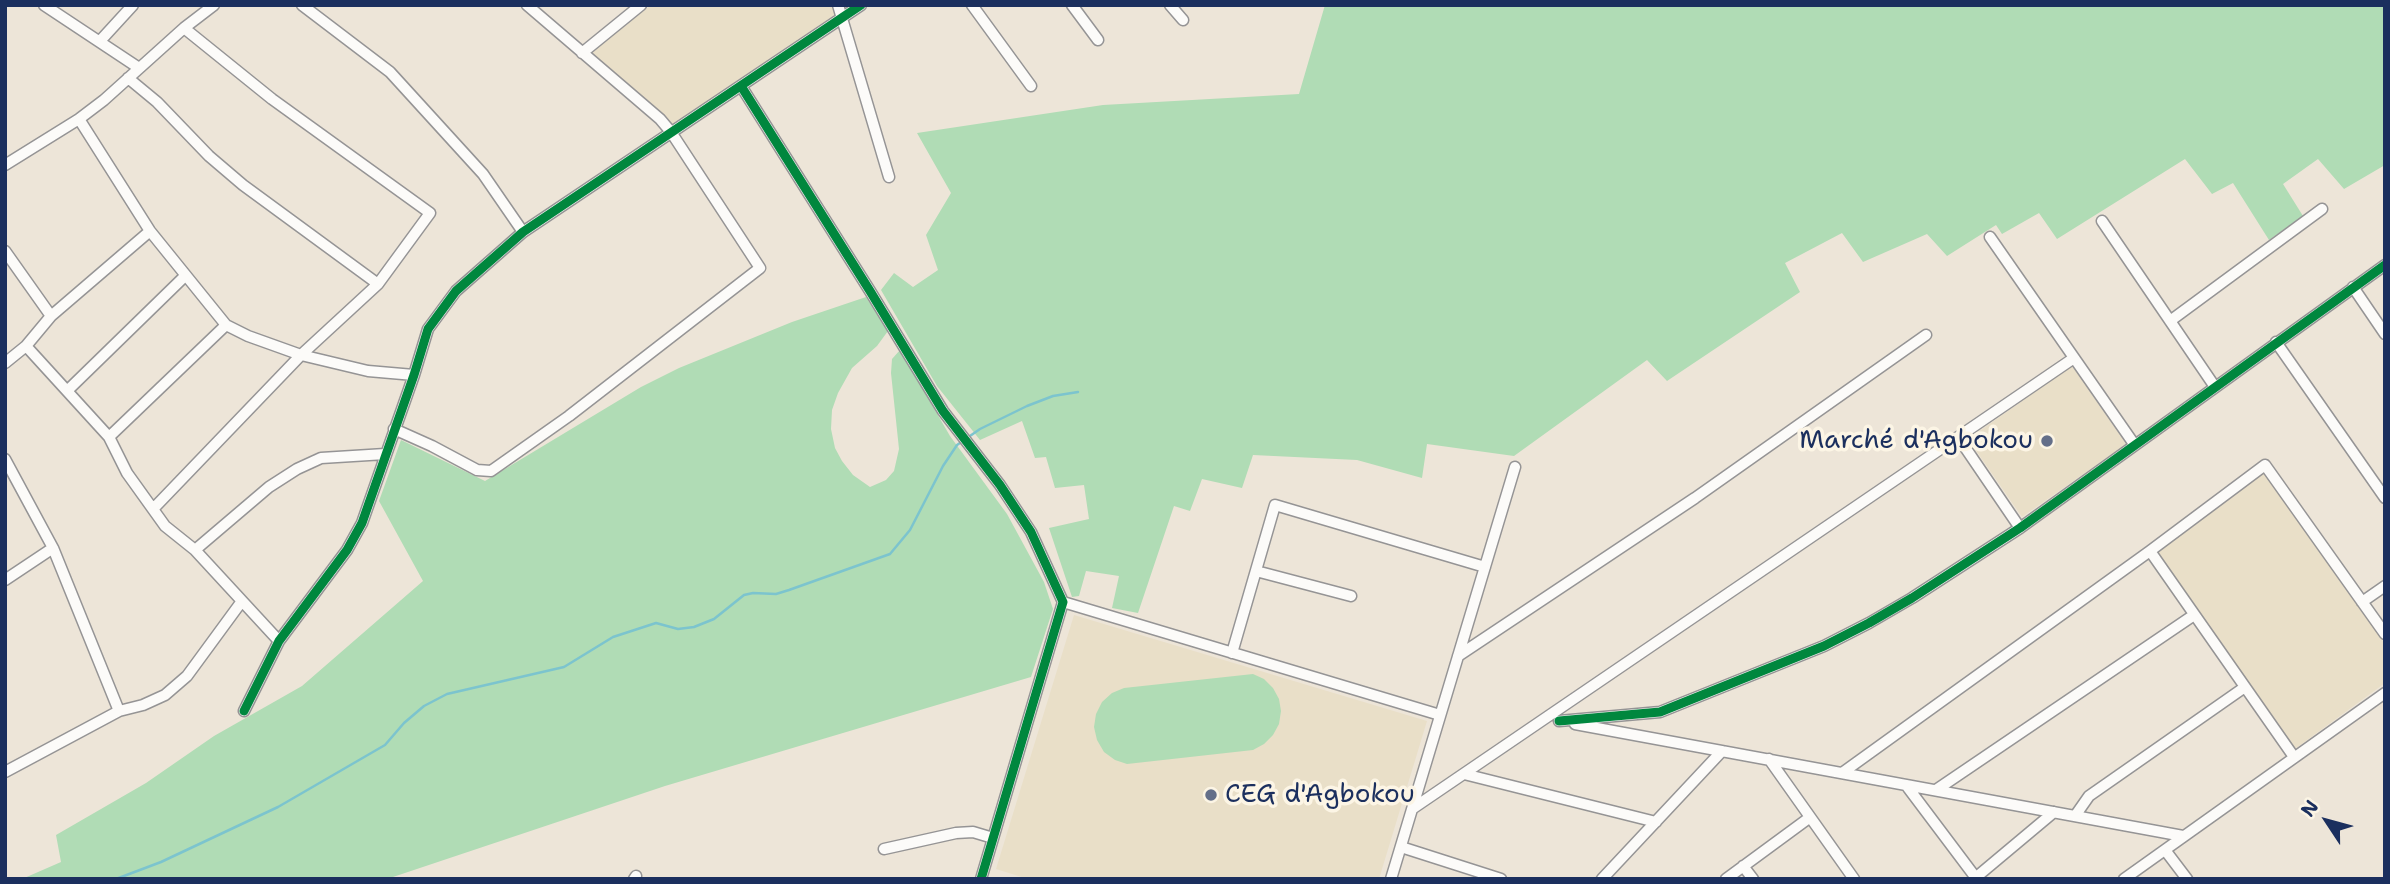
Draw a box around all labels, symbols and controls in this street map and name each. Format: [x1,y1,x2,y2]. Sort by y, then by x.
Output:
place label: Marché d'Agbokou [1799,425,2033,457]
marker: Marché d'Agbokou [2039,433,2055,449]
place label: CEG d'Agbokou [1225,779,1415,811]
north arrow [2292,786,2362,856]
marker: CEG d'Agbokou [1203,787,1219,803]
text: N [2295,795,2324,822]

